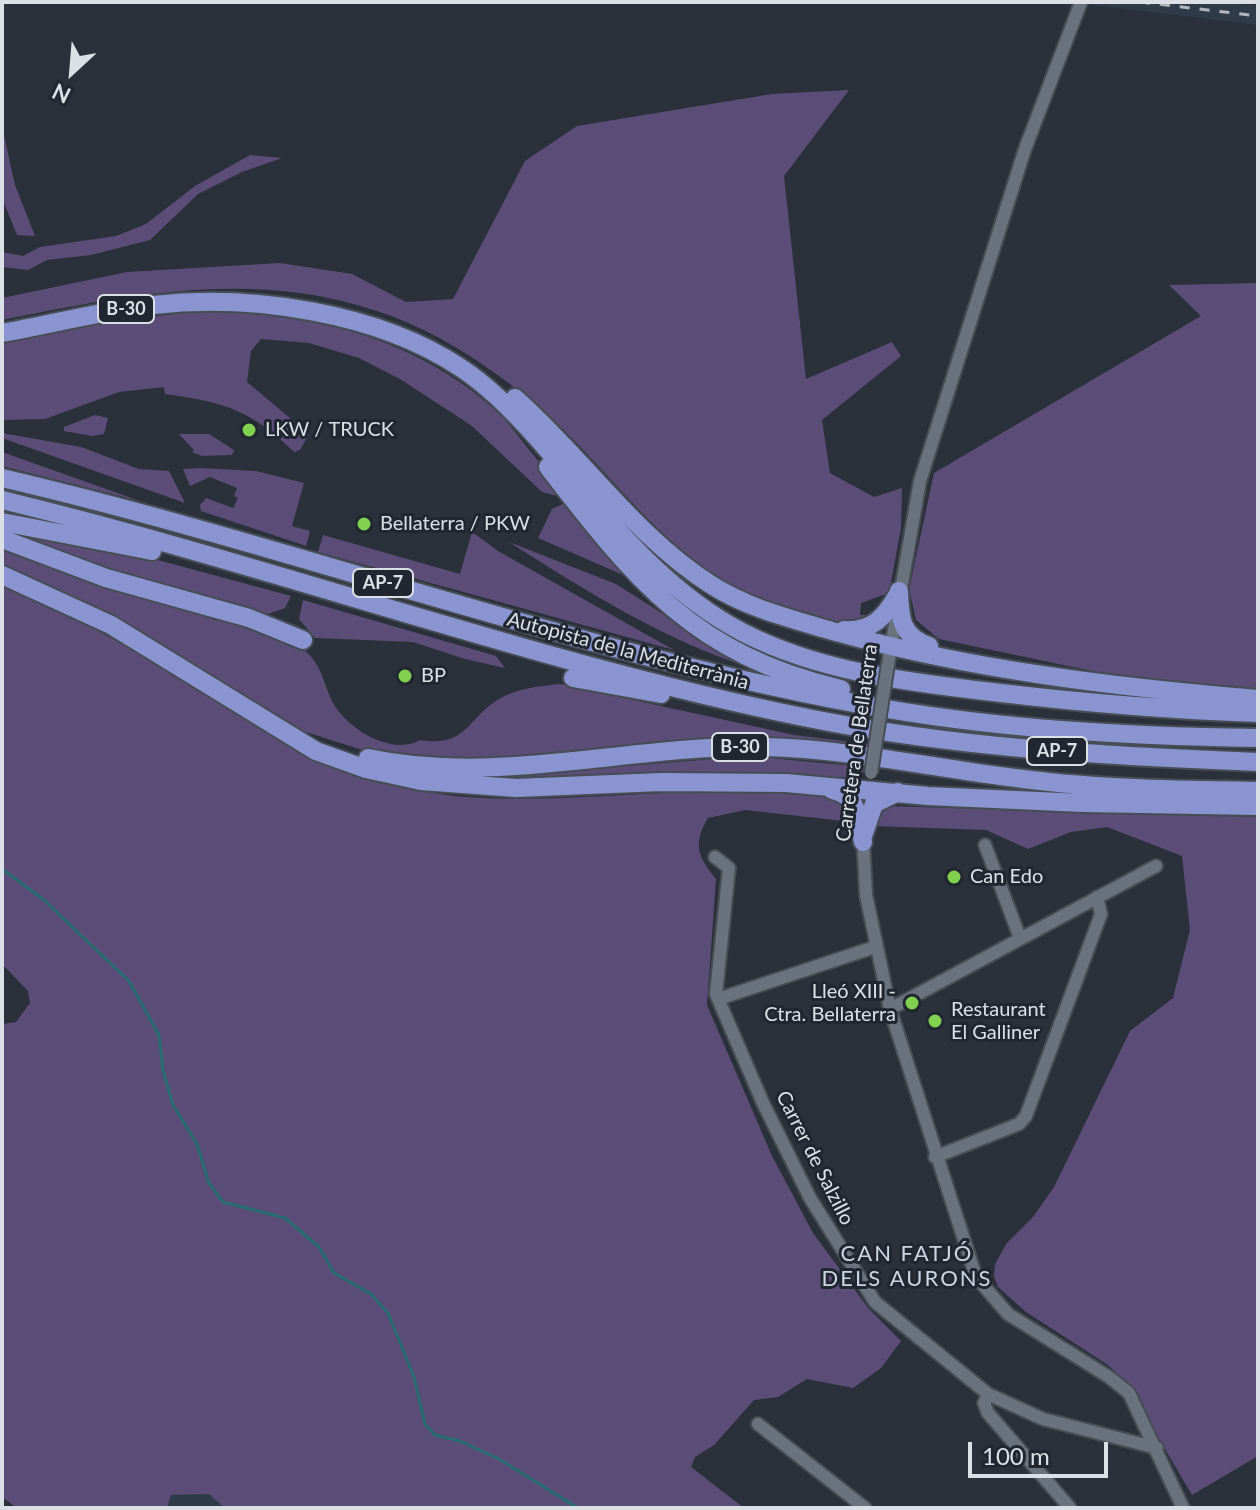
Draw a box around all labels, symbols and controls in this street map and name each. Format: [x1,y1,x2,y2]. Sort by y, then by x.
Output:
north arrow [32,32,112,112]
text: N [48,78,75,110]
road number: B-30 [98,295,154,323]
place label: LKW / TRUCK [265,418,394,442]
marker: LKW / TRUCK [240,421,258,439]
place label: Bellaterra / PKW [380,512,530,536]
marker: Bellaterra / PKW [355,515,373,533]
road number: AP-7 [353,569,413,597]
street label: Autopista de la Mediterrània [505,607,751,695]
street label: Carretera de Bellaterra [831,643,883,843]
place label: BP [421,664,446,688]
marker: BP [396,667,414,685]
road number: B-30 [712,733,768,761]
road number: AP-7 [1027,737,1087,765]
place label: Can Edo [970,865,1043,889]
marker: Can Edo [945,868,963,886]
place label: Lleó XIII - Ctra. Bellaterra [764,980,896,1027]
marker: Lleó XIII - Ctra. Bellaterra [903,994,921,1012]
place label: Restaurant El Galliner [951,998,1046,1045]
marker: Restaurant El Galliner [926,1012,944,1030]
street label: Carrer de Salzillo [771,1087,859,1229]
district label: CAN FATJÓ DELS AURONS [822,1241,992,1292]
scale bar [972,1426,1112,1476]
text: 100 m [982,1441,1050,1470]

